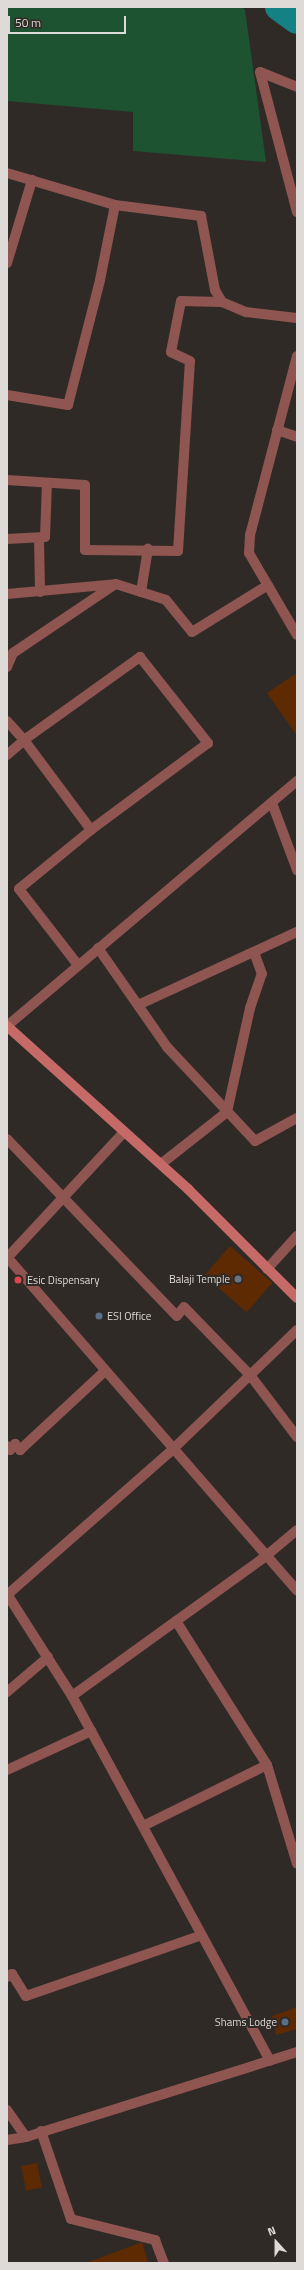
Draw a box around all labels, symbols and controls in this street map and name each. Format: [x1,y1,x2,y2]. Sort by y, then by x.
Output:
scale bar [10,8,128,34]
text: 50 m [15,13,41,32]
place label: Balaji Temple [169,1272,230,1286]
place label: Esic Dispensary [27,1273,99,1287]
marker: Esic Dispensary [12,1274,24,1286]
marker: Balaji Temple [233,1274,243,1284]
place label: ESI Office [107,1309,151,1323]
marker: ESI Office [94,1311,104,1321]
place label: Shams Lodge [215,2015,277,2029]
marker: Shams Lodge [280,2017,290,2027]
north arrow [256,2222,296,2262]
text: N [265,2222,278,2240]

